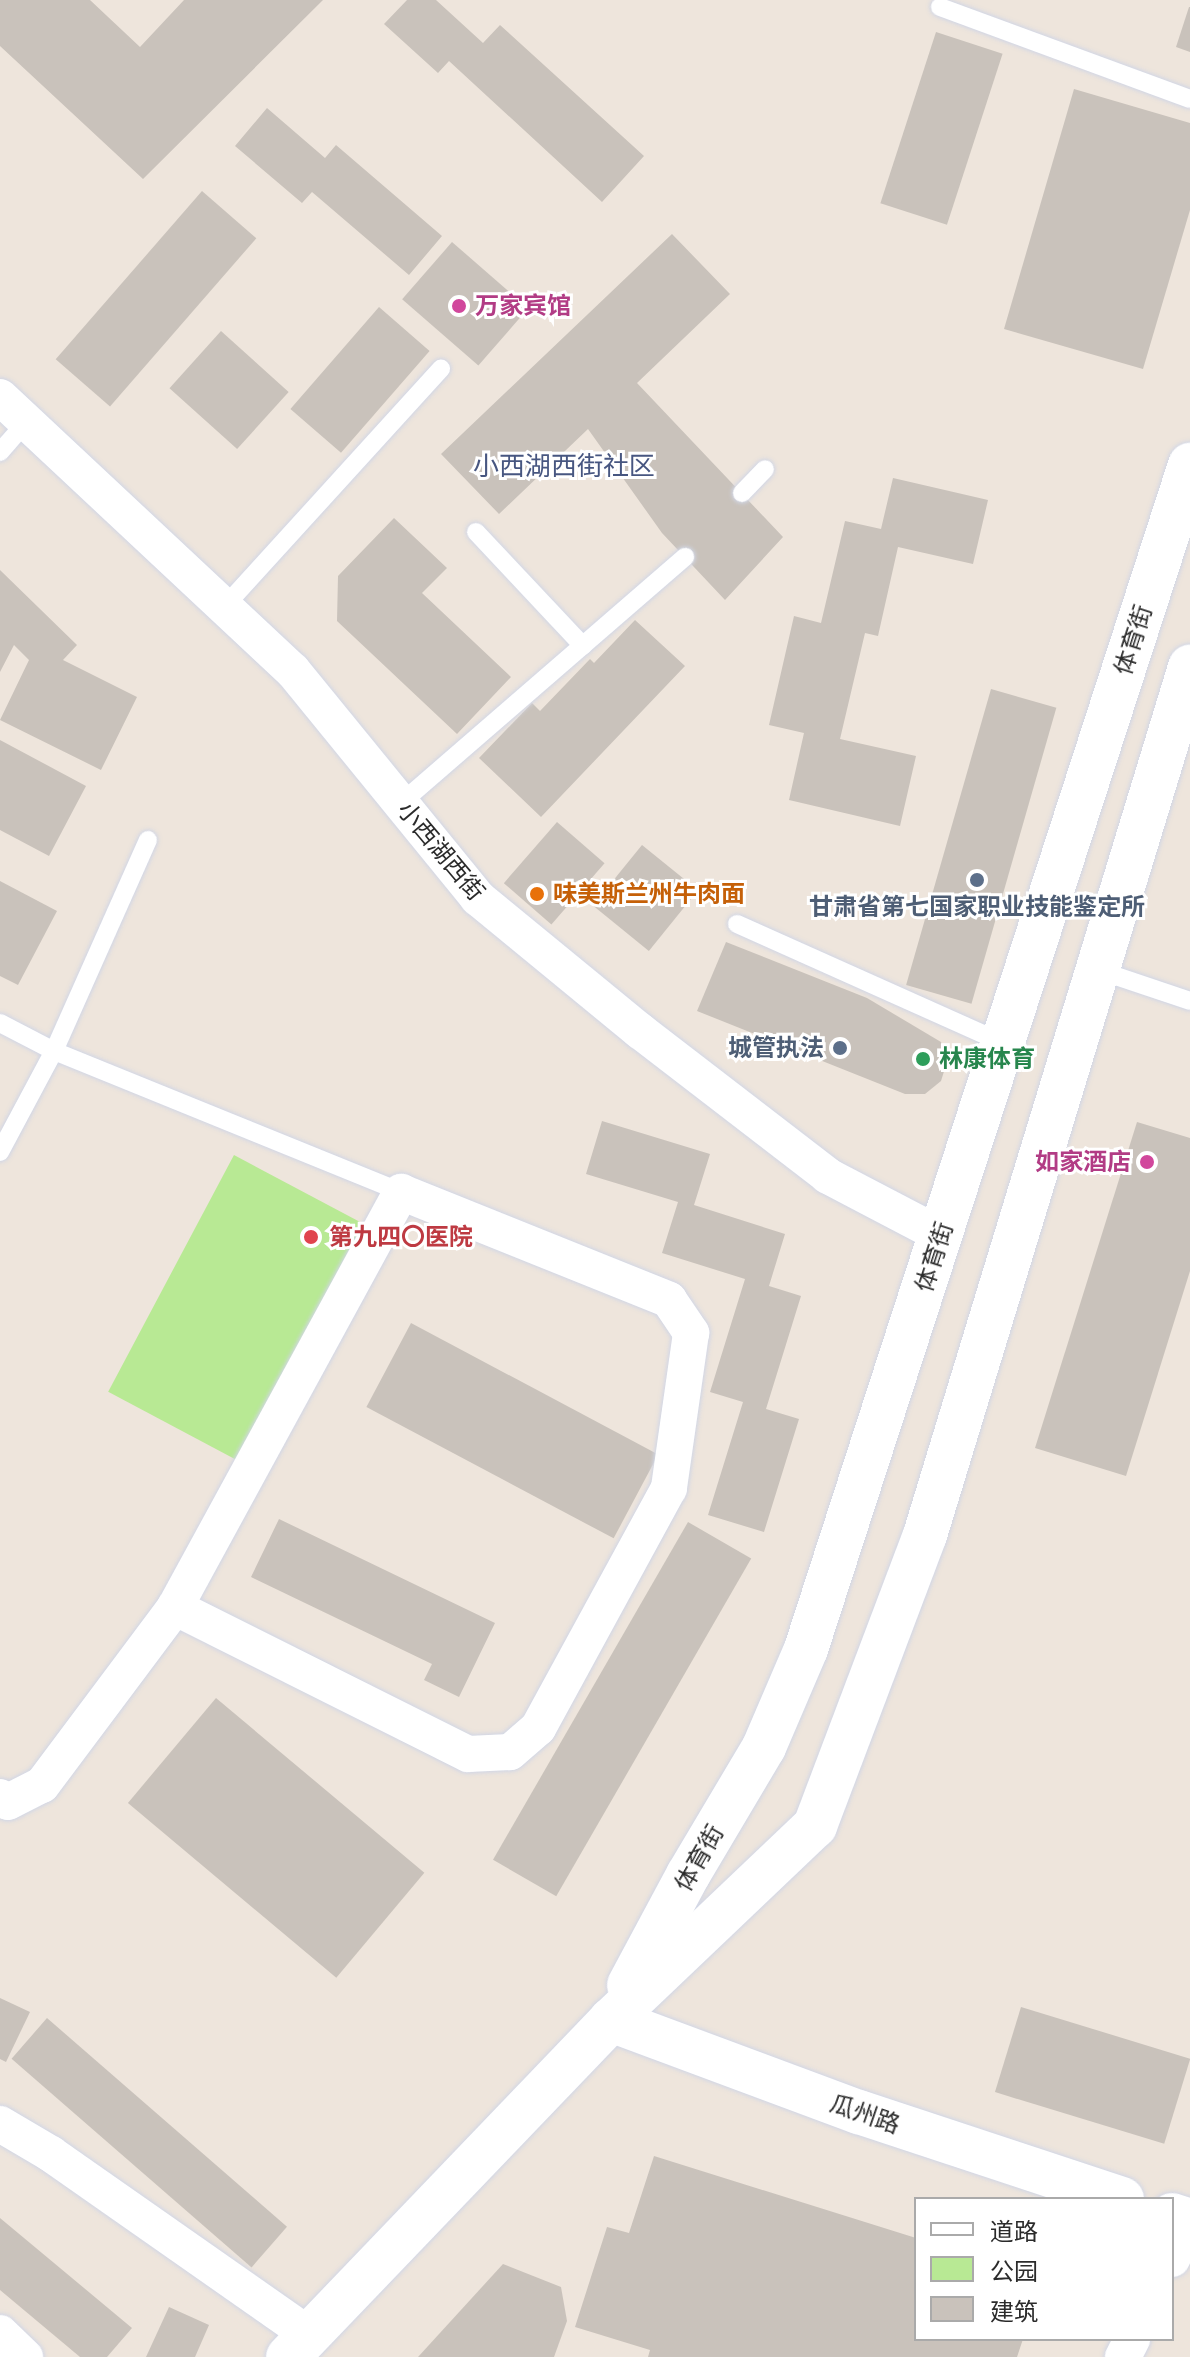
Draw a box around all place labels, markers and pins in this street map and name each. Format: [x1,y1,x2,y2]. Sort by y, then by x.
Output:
place label: 万家宾馆 [475,292,571,320]
marker: 万家宾馆 [450,297,468,315]
marker: 甘肃省第七国家职业技能鉴定所 [968,871,986,889]
place label: 味美斯兰州牛肉面 [553,880,745,908]
marker: 味美斯兰州牛肉面 [528,885,546,903]
place label: 甘肃省第七国家职业技能鉴定所 [809,893,1145,921]
place label: 城管执法 [728,1034,824,1062]
marker: 城管执法 [831,1039,849,1057]
place label: 林康体育 [939,1045,1035,1073]
marker: 林康体育 [914,1050,932,1068]
place label: 如家酒店 [1035,1148,1131,1176]
marker: 如家酒店 [1138,1153,1156,1171]
place label: 第九四〇医院 [329,1223,473,1251]
marker: 第九四〇医院 [300,1226,322,1248]

